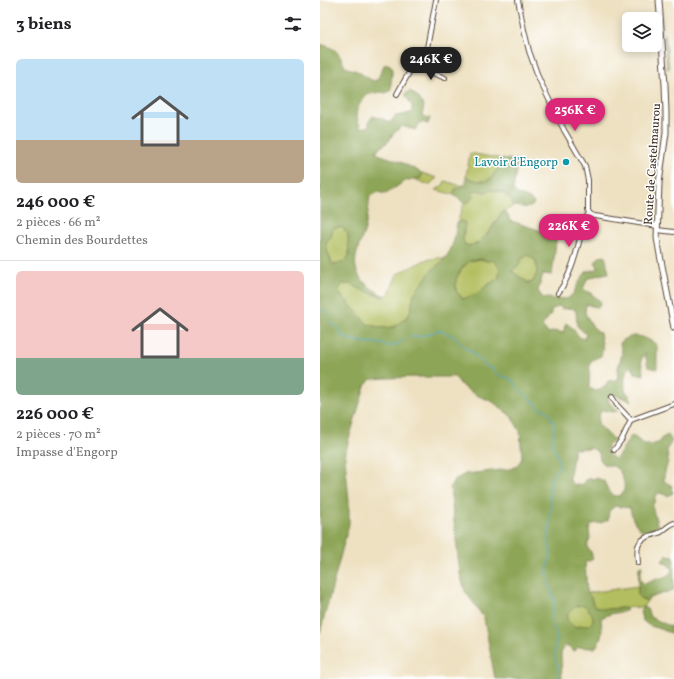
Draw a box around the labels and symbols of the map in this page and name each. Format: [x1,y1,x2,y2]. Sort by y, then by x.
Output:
pin: 246K € [398,47,464,81]
pin: 256K € [542,98,608,132]
street label: Route de Castelmaurou [641,102,665,225]
place label: Lavoir d'Engorp [474,155,558,171]
marker: Lavoir d'Engorp [561,157,571,167]
pin: 226K € [536,214,602,248]

